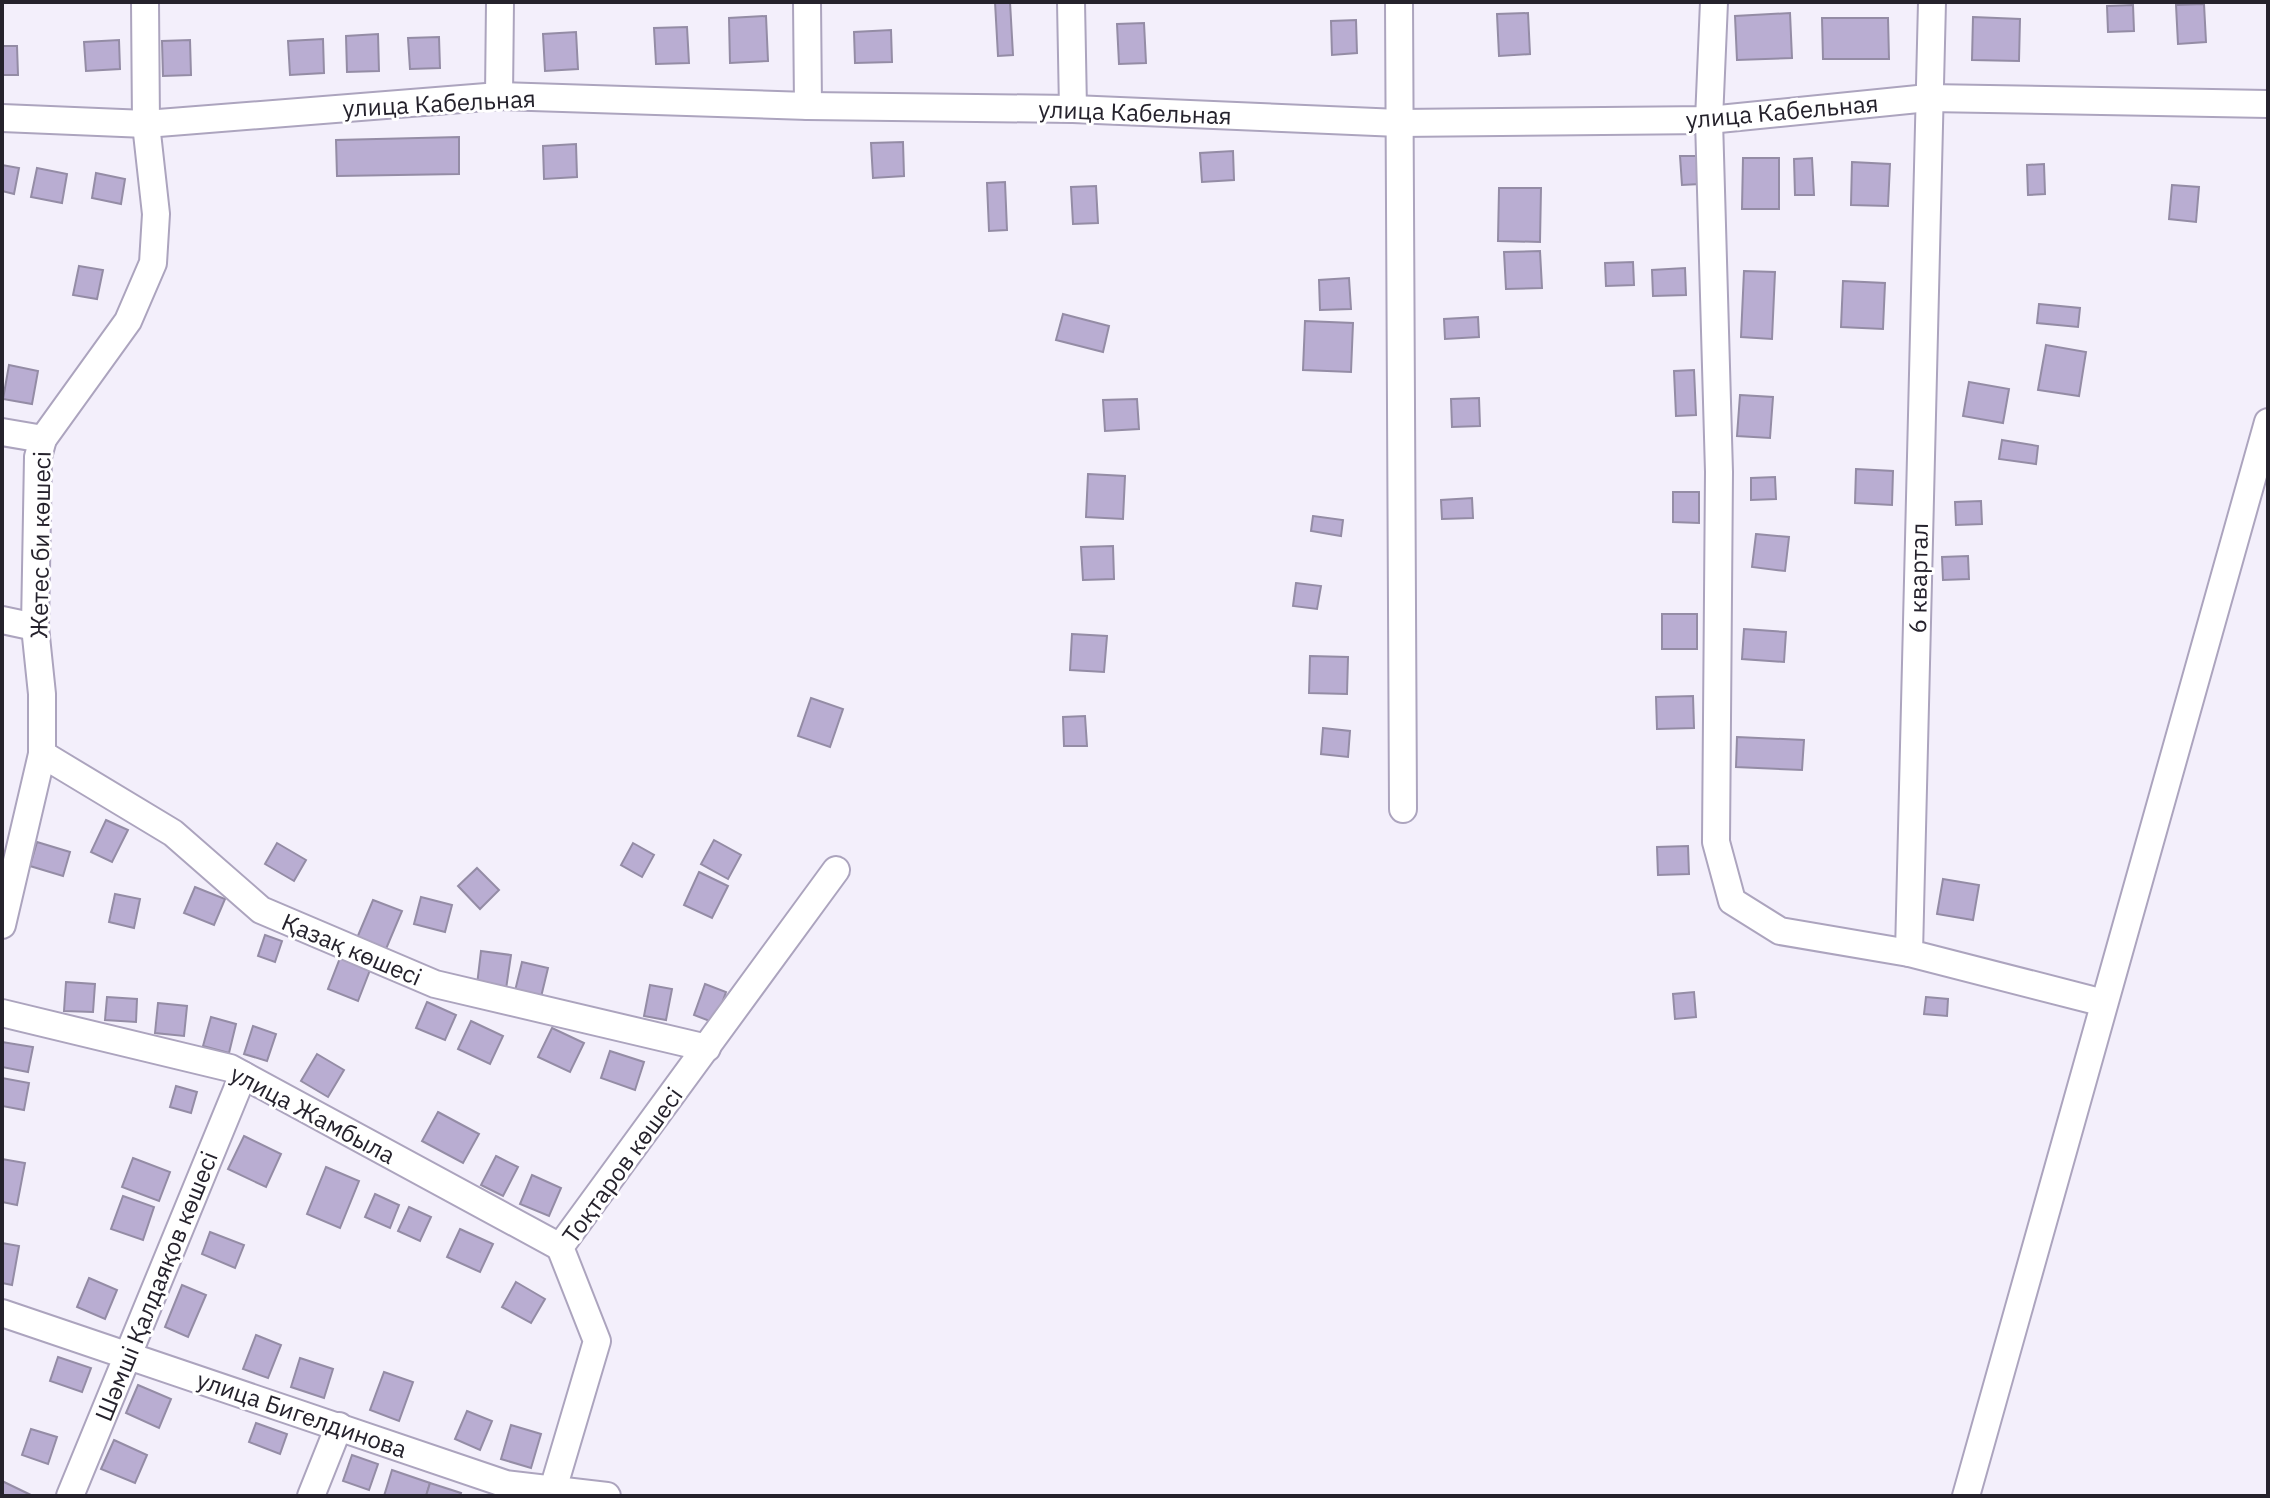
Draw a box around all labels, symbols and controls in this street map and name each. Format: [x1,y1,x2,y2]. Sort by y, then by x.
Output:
street label: улица Кабельная [342,82,536,124]
street label: улица Кабельная [1684,87,1880,135]
street label: улица Кабельная [1038,93,1232,131]
street label: Жетес би көшесі [22,451,58,639]
street label: 6 квартал [1901,522,1935,634]
street label: Қазақ көшесі [277,905,427,993]
street label: улица Жамбыла [225,1057,401,1171]
street label: Тоқтаров көшесі [554,1080,690,1250]
street label: Шәмші Қалдаяқов көшесі [87,1146,225,1426]
street label: улица Бигелдинова [193,1363,412,1465]

